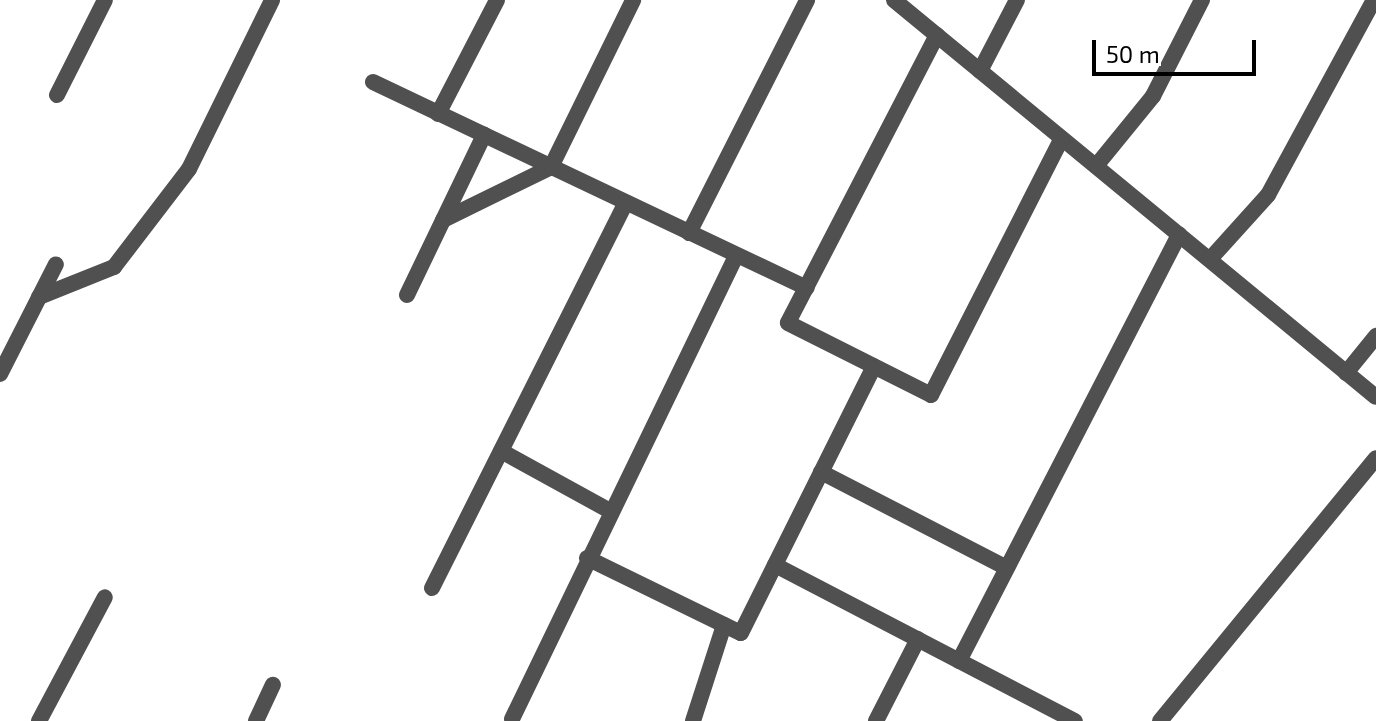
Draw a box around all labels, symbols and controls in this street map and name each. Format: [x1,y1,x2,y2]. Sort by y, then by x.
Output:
scale bar [1096,24,1260,74]
text: 50 m [1106,39,1160,68]

